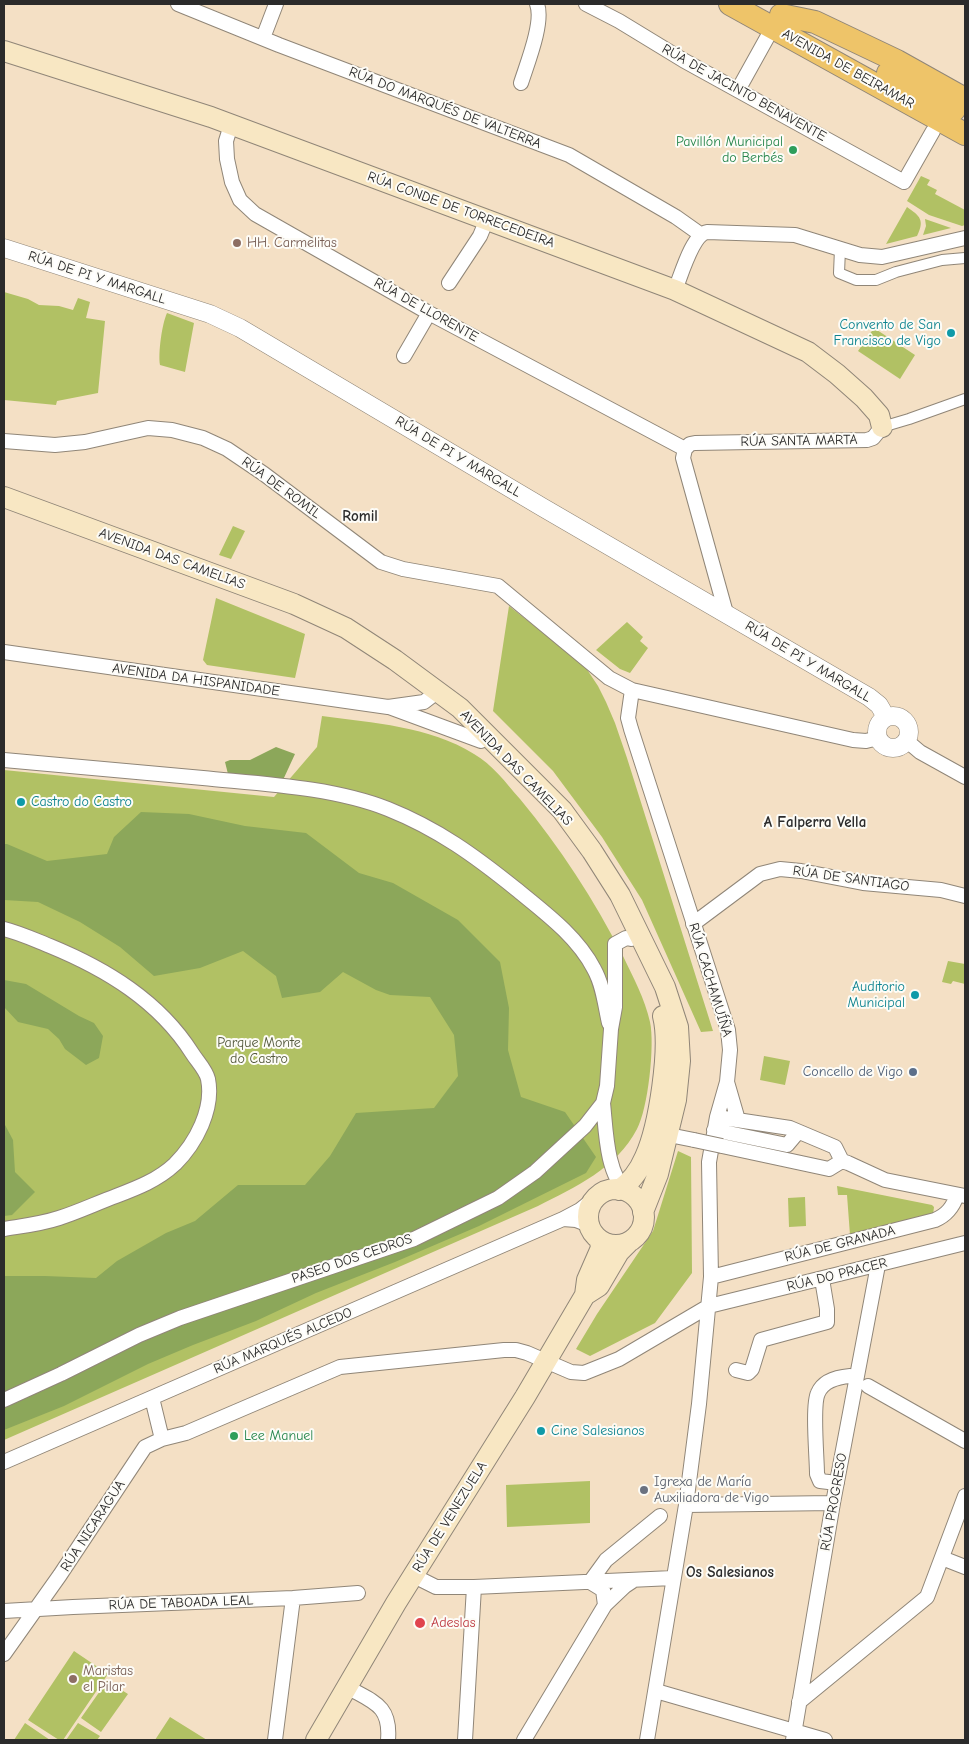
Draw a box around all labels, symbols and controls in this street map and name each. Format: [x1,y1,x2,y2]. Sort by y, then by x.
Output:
street label: AVENIDA DE BEIRAMAR [779,26,917,112]
street label: RÚA DE JACINTO BENAVENTE [659,41,829,145]
street label: RÚA DO MARQUÉS DE VALTERRA [346,63,544,153]
place label: Pavillón Municipal do Berbés [676,134,783,166]
marker: Pavillón Municipal do Berbés [787,144,799,156]
street label: RÚA CONDE DE TORRECEDEIRA [365,168,557,252]
place label: HH. Carmelitas [247,235,337,251]
marker: HH. Carmelitas [231,237,243,249]
street label: RÚA DE PI Y MARGALL [26,248,168,308]
street label: RÚA DE LLORENTE [371,274,481,346]
place label: Convento de San Francisco de Vigo [834,317,941,350]
marker: Convento de San Francisco de Vigo [945,327,957,339]
street label: RÚA DE PI Y MARGALL [392,413,524,501]
street label: RÚA SANTA MARTA [740,432,858,450]
street label: RÚA DE ROMIL [238,454,324,522]
district label: Romil [342,508,378,526]
street label: AVENIDA DAS CAMELIAS [97,525,247,593]
street label: RÚA DE PI Y MARGALL [742,618,874,706]
street label: AVENIDA DA HISPANIDADE [111,660,281,700]
street label: AVENIDA DAS CAMELIAS [456,707,576,829]
place label: Castro do Castro [31,794,132,810]
marker: Castro do Castro [15,796,27,808]
district label: A Falperra Vella [764,814,866,832]
street label: RÚA DE SANTIAGO [792,863,910,895]
street label: RÚA CACHAMUÍÑA [685,921,735,1039]
place label: Auditorio Municipal [848,979,905,1012]
marker: Auditorio Municipal [909,989,921,1001]
park label: Parque Monte do Castro [217,1035,301,1068]
place label: Concello de Vigo [803,1064,903,1080]
marker: Concello de Vigo [907,1066,919,1078]
street label: RÚA DE GRANADA [783,1222,897,1266]
street label: PASEO DOS CEDROS [290,1231,414,1287]
street label: RÚA DO PRACER [785,1254,889,1296]
street label: RÚA MARQUÉS ALCEDO [211,1304,355,1378]
place label: Cine Salesianos [551,1423,644,1439]
marker: Cine Salesianos [535,1425,547,1437]
place label: Lee Manuel [244,1428,313,1444]
marker: Lee Manuel [228,1430,240,1442]
street label: RÚA PROGRESO [817,1452,851,1552]
street label: RÚA DE VENEZUELA [409,1458,491,1576]
place label: Igrexa de María Auxiliadora de Vigo [654,1474,769,1506]
street label: RÚA NICARAGUA [57,1477,129,1575]
marker: Igrexa de María Auxiliadora de Vigo [638,1484,650,1496]
district label: Os Salesianos [686,1564,774,1582]
street label: RÚA DE TABOADA LEAL [108,1592,254,1614]
place label: Adeslas [431,1615,476,1631]
marker: Adeslas [413,1616,427,1630]
place label: Maristas el Pilar [83,1663,133,1695]
marker: Maristas el Pilar [67,1673,79,1685]

